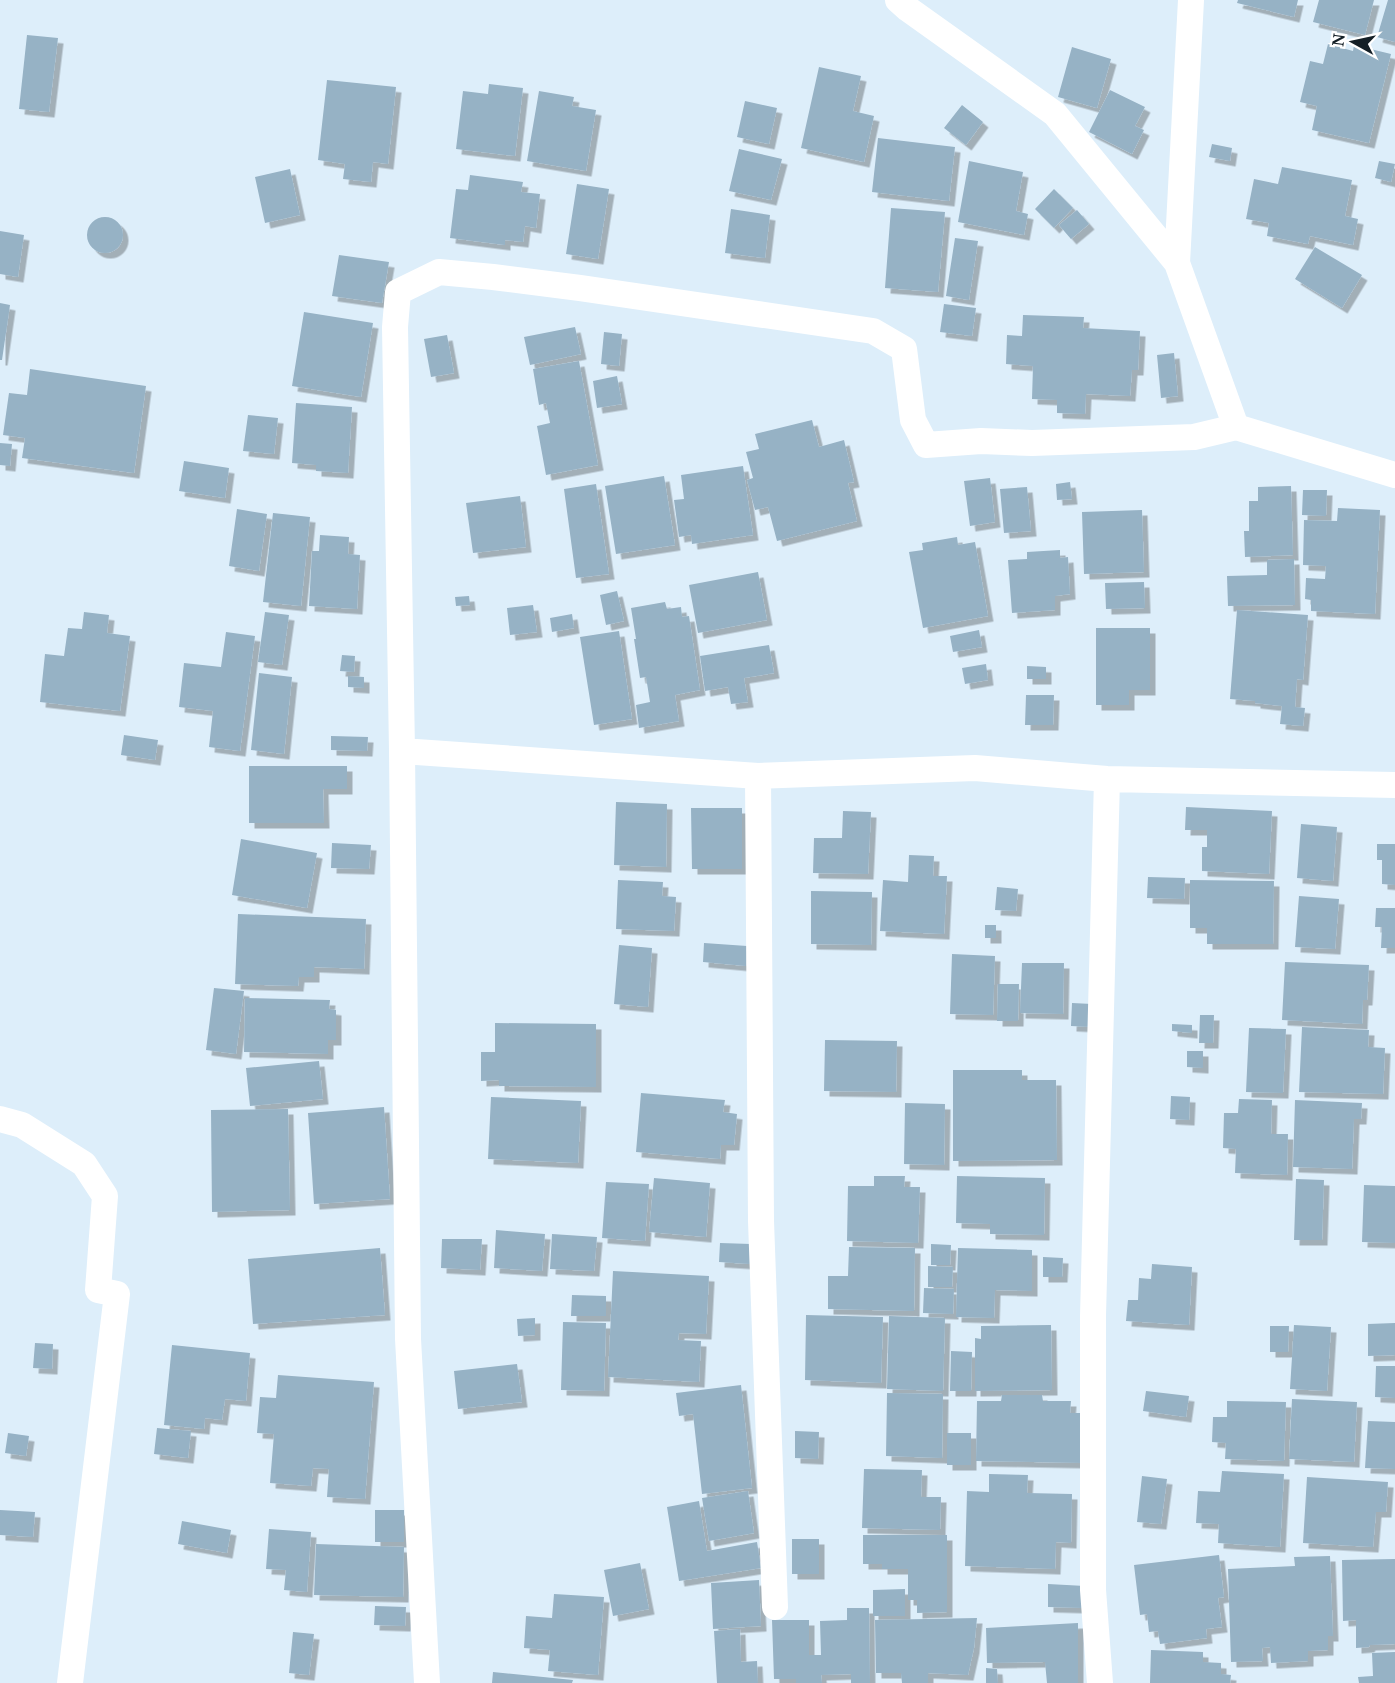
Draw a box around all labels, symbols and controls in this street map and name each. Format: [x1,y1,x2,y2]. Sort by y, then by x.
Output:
north arrow [1323,12,1383,72]
text: N [1326,32,1350,48]

